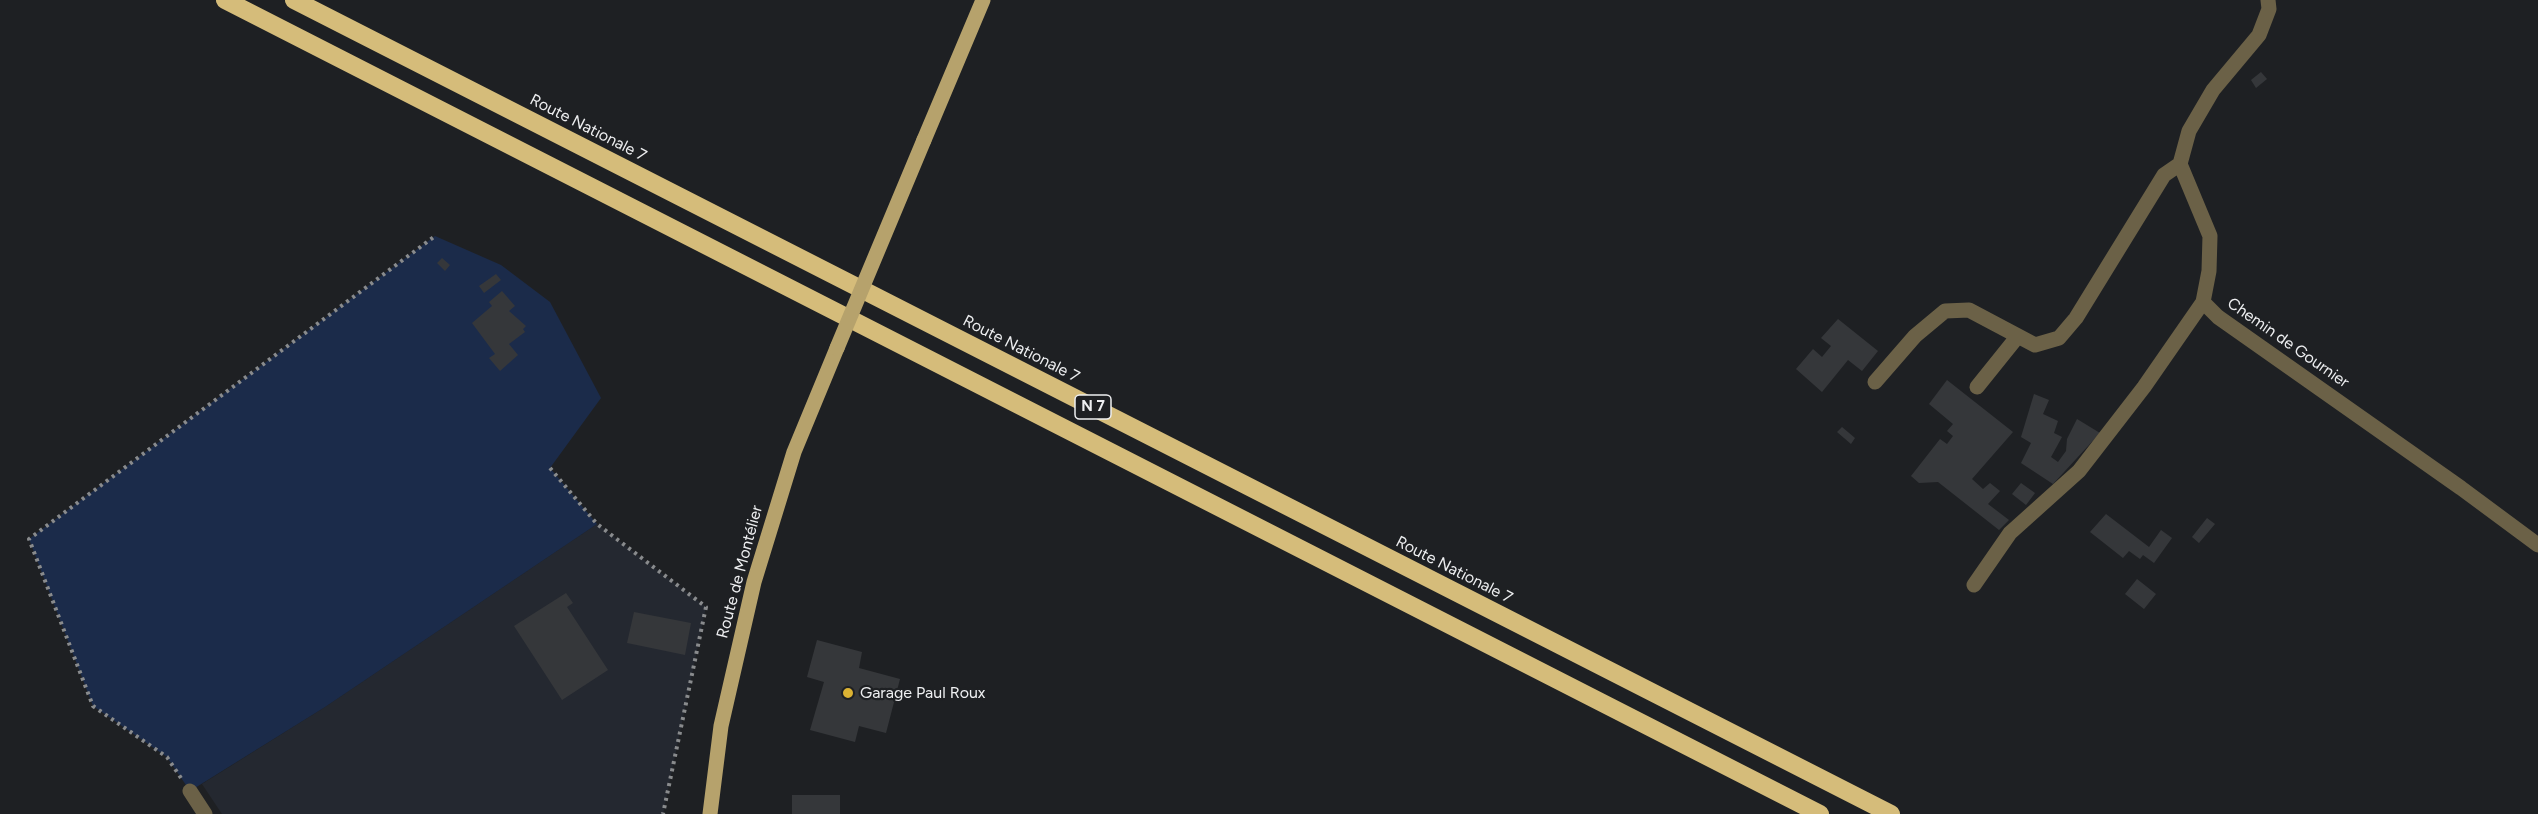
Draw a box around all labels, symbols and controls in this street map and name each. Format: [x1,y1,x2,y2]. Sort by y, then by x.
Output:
street label: Route Nationale 7 [526,90,650,166]
street label: Chemin de Gournier [2224,294,2352,392]
street label: Route Nationale 7 [959,311,1083,387]
road number: N 7 [1075,395,1111,419]
street label: Route de Montélier [713,503,767,641]
street label: Route Nationale 7 [1392,532,1516,608]
place label: Garage Paul Roux [860,683,985,703]
marker: Garage Paul Roux [841,686,855,700]

